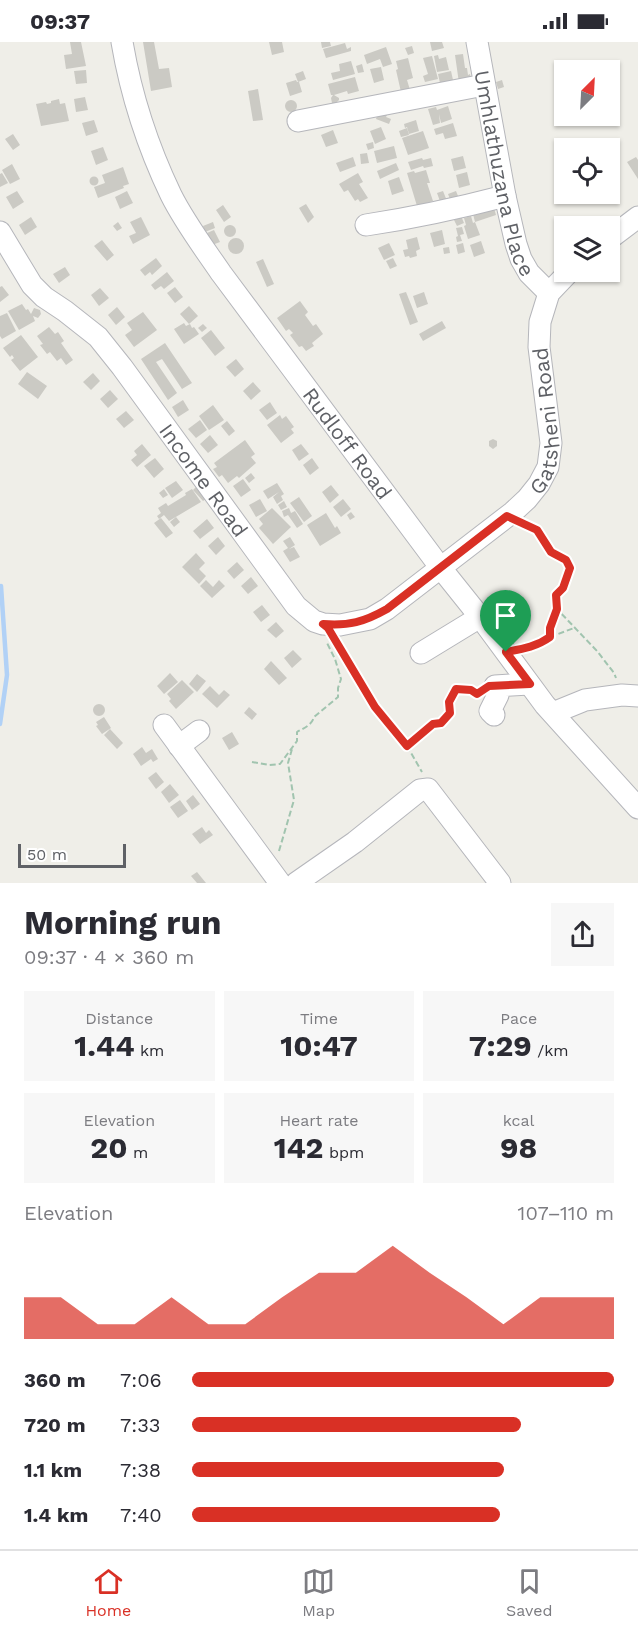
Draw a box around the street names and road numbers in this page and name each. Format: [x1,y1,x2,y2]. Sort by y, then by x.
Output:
street label: Umhlathuzana Place [470,68,541,280]
street label: Gatsheni Road [524,346,564,499]
street label: Rudloff Road [298,382,397,504]
street label: Income Road [155,418,254,541]

